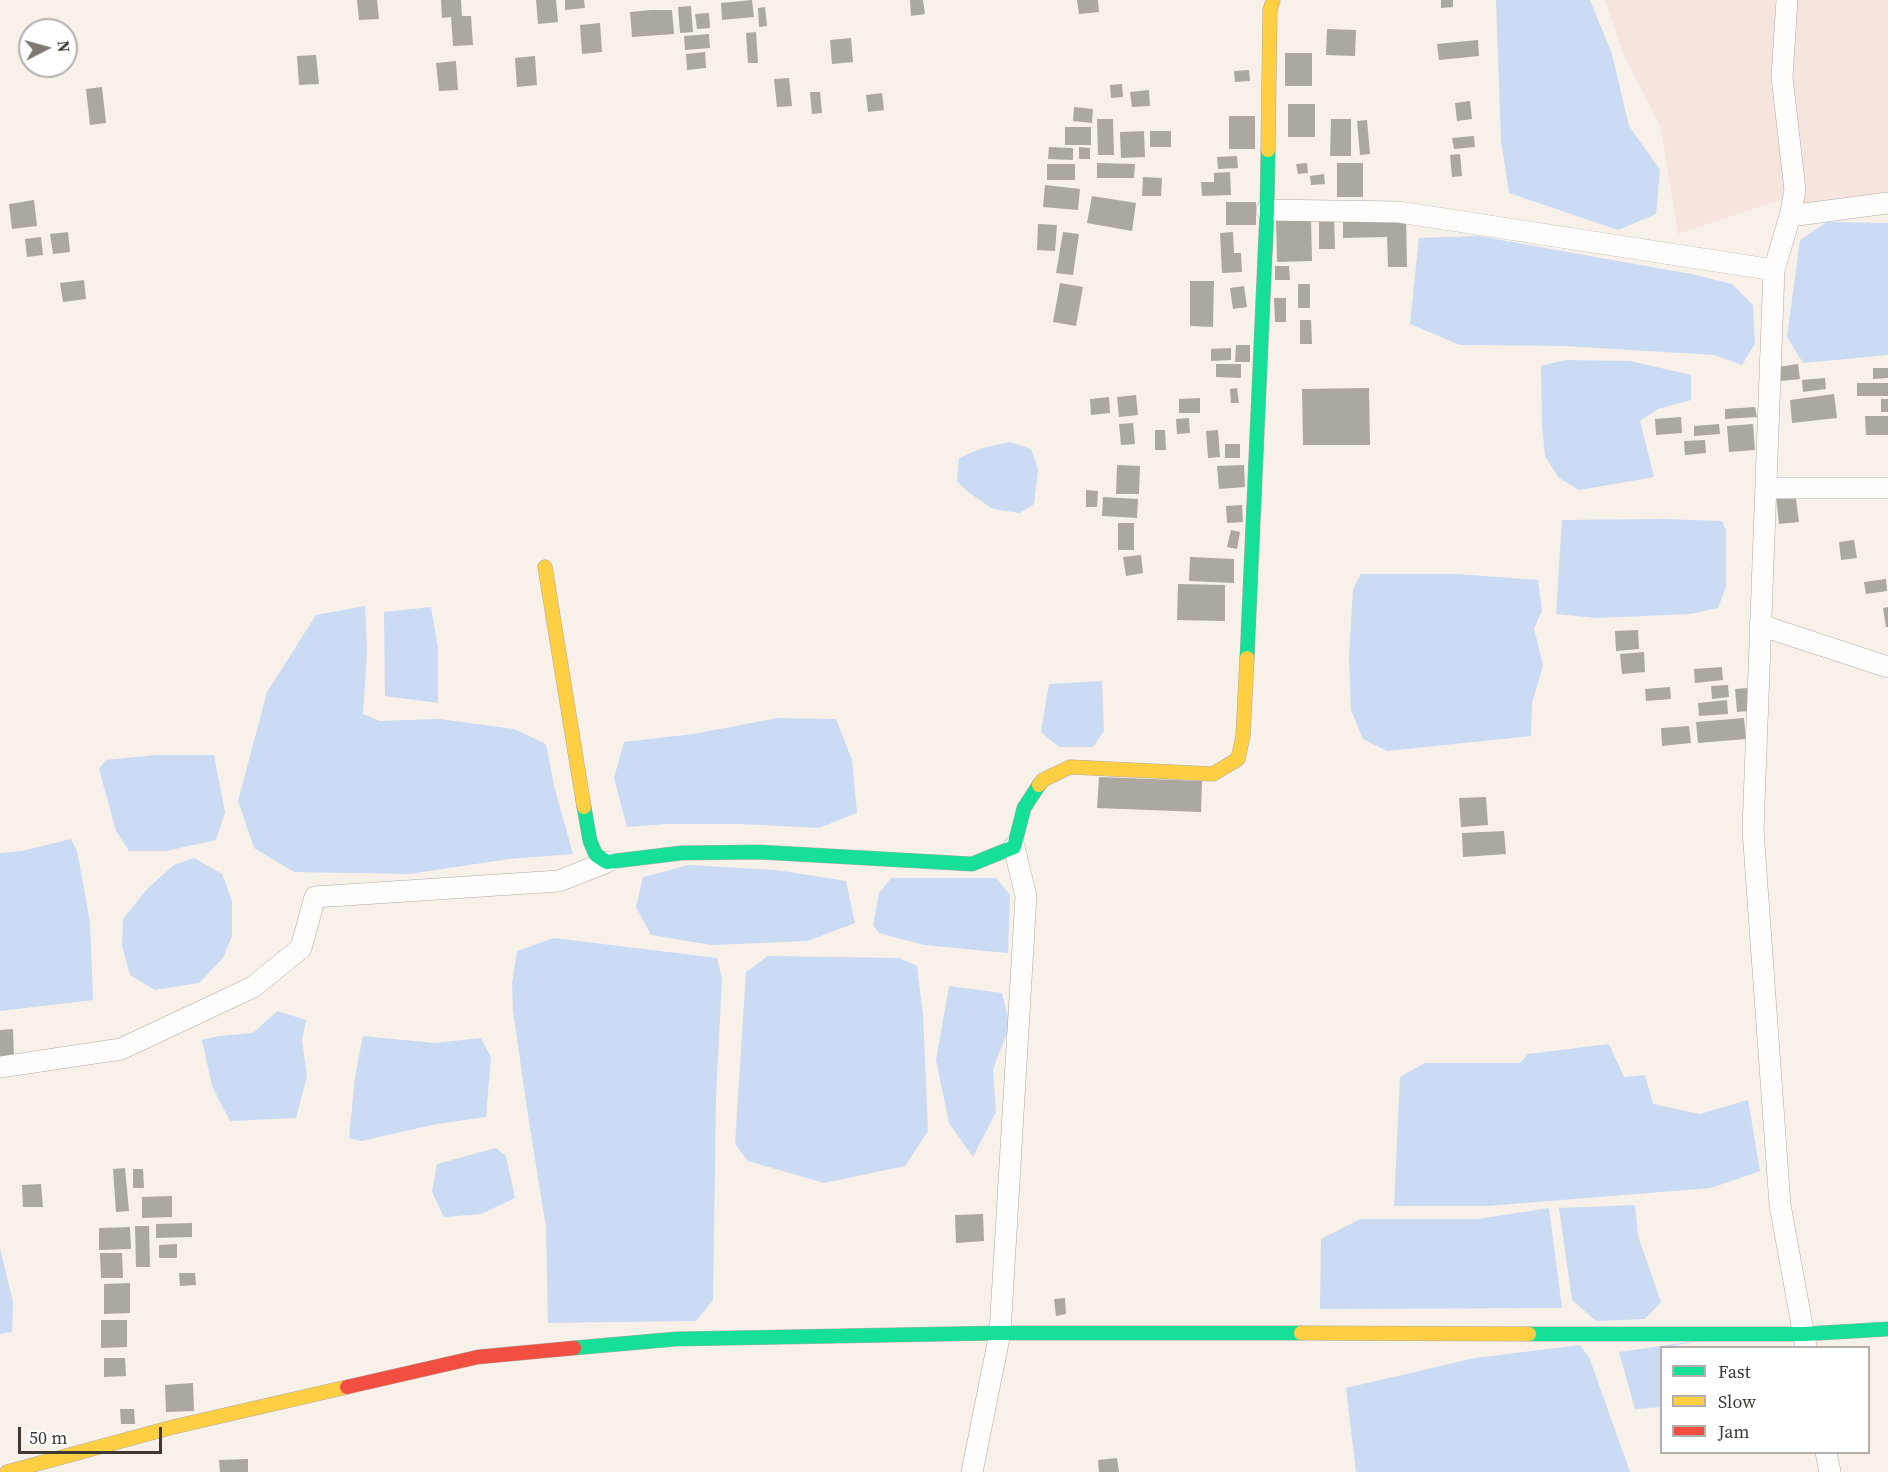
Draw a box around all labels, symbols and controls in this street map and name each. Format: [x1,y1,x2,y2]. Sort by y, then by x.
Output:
north arrow [18,18,78,78]
text: N [52,39,75,53]
legend [1660,1346,1870,1454]
text: Fast [1718,1359,1751,1384]
text: Slow [1718,1389,1756,1414]
scale bar [21,1415,165,1453]
text: Jam [1718,1419,1750,1444]
text: 50 m [29,1425,67,1450]

